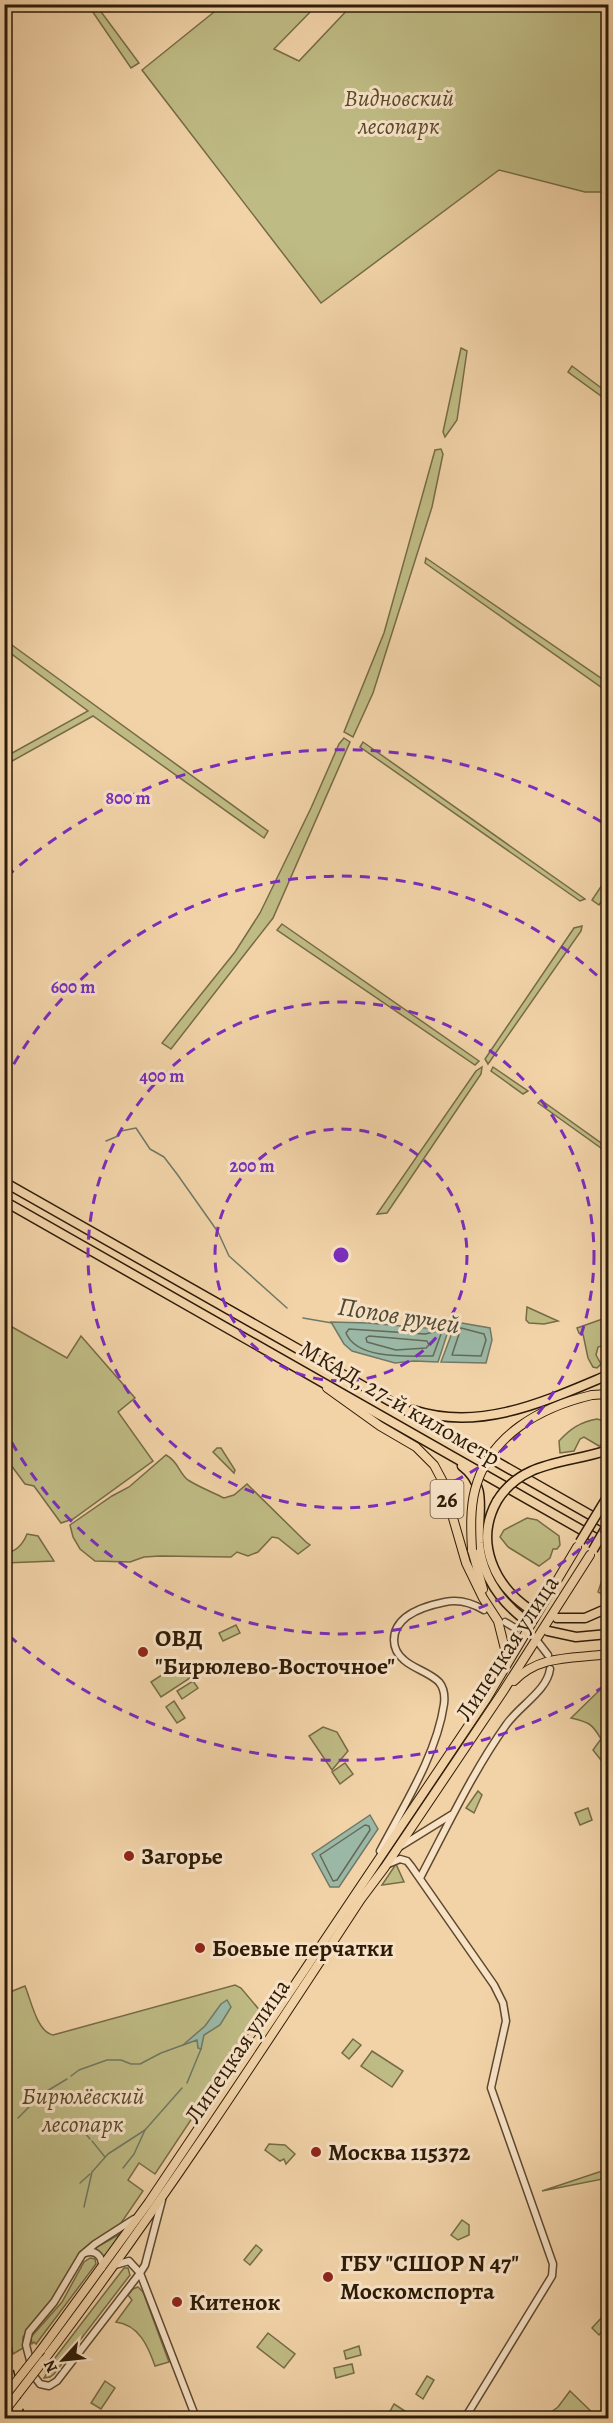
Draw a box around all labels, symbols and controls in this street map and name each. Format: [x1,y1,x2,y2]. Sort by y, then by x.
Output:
park label: Видновский лесопарк [344,82,454,142]
text: 800 m [106,786,150,810]
text: 600 m [51,975,95,999]
text: 400 m [140,1064,184,1088]
text: 200 m [229,1154,275,1178]
centre of rings [331,1245,351,1265]
water label: Попов ручей [335,1289,462,1342]
street label: МКАД, 27-й километр [294,1332,506,1474]
road number: 26 [430,1480,464,1518]
street label: Липецкая улица [448,1569,566,1727]
place label: ОВД "Бирюлево-Восточное" [155,1622,395,1682]
marker: ОВД "Бирюлево-Восточное" [136,1645,150,1659]
place label: Загорье [141,1840,223,1872]
marker: Загорье [122,1849,136,1863]
place label: Боевые перчатки [212,1932,394,1964]
marker: Боевые перчатки [193,1941,207,1955]
street label: Липецкая улица [177,1972,297,2130]
park label: Бирюлёвский лесопарк [21,2080,145,2140]
place label: Москва 115372 [328,2136,471,2168]
marker: Москва 115372 [309,2145,323,2159]
place label: ГБУ "СШОР N 47" Москомспорта [340,2247,519,2307]
marker: ГБУ "СШОР N 47" Москомспорта [321,2270,335,2284]
place label: Китенок [189,2286,280,2318]
marker: Китенок [170,2295,184,2309]
north arrow [33,2330,93,2390]
text: N [38,2356,63,2377]

